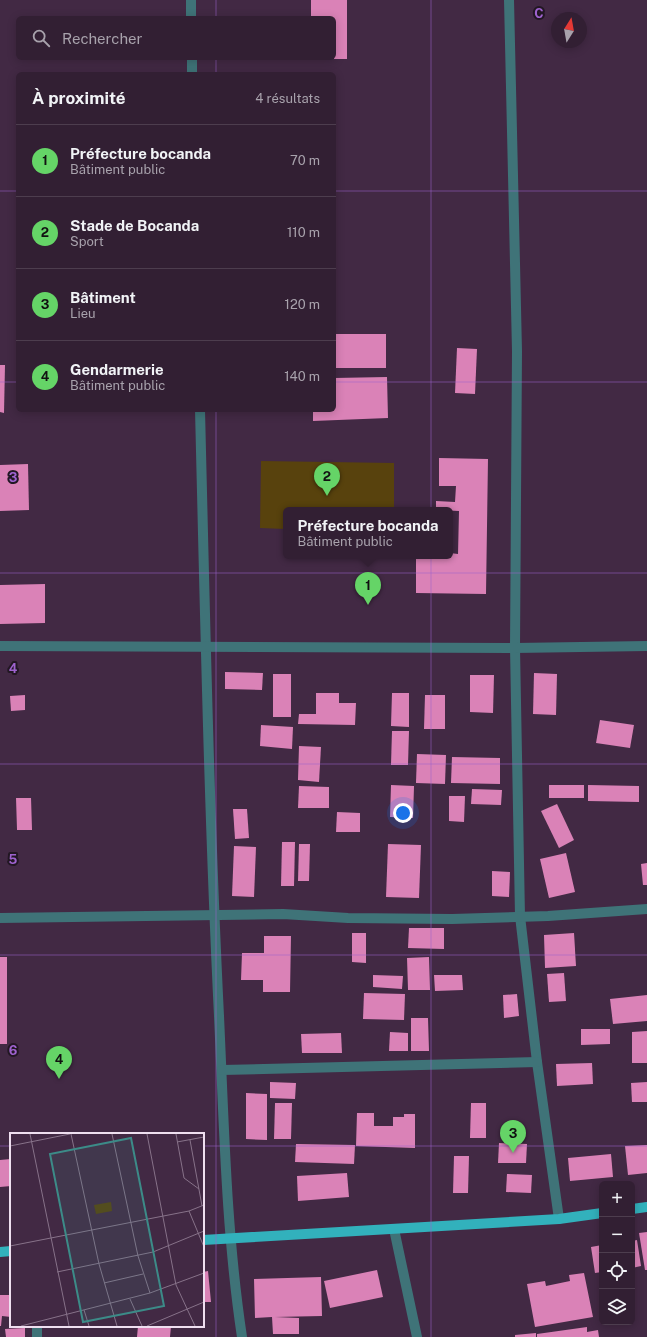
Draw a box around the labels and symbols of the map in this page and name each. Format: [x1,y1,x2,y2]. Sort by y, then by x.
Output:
text: C [534,6,544,21]
north arrow [551,12,587,48]
pin: 2 [314,463,340,496]
text: 3 [9,470,18,485]
pin: 1 [355,572,381,605]
text: 4 [9,661,18,676]
your location [393,803,413,823]
text: 5 [9,852,18,867]
text: 6 [9,1043,18,1058]
pin: 4 [46,1046,72,1079]
pin: 3 [500,1120,526,1153]
inset map [10,1133,204,1327]

